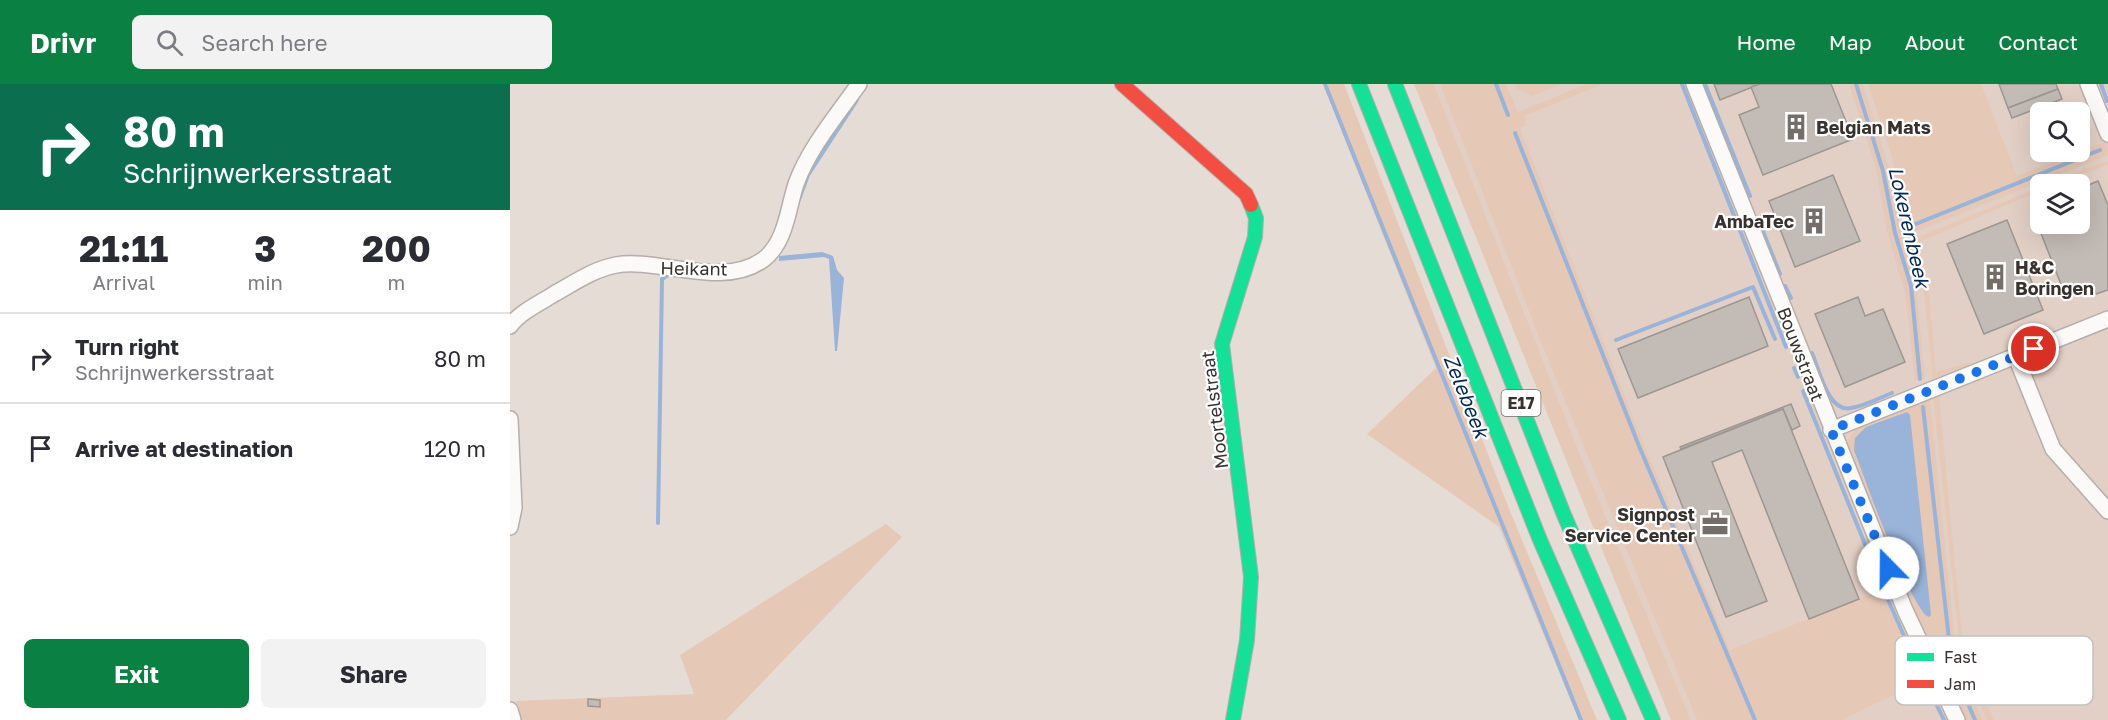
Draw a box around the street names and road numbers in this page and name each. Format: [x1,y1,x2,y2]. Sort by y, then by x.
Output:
street label: Heikant [660,256,728,280]
street label: Bouwstraat [1773,304,1829,404]
street label: Moortelstraat [1196,350,1232,470]
road number: E17 [1502,390,1540,416]

